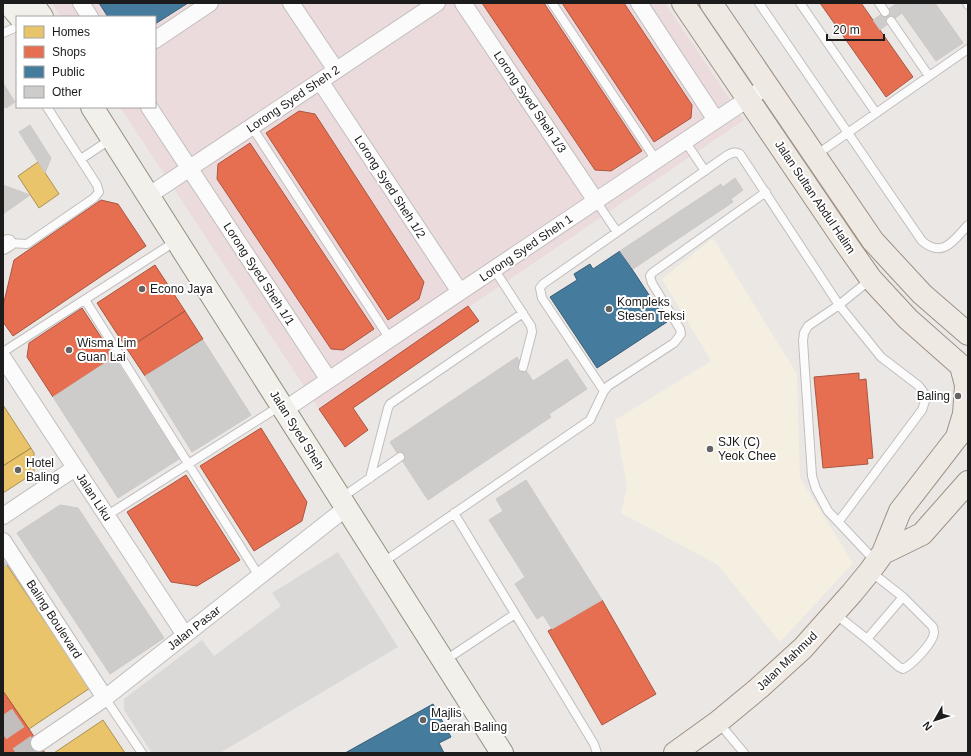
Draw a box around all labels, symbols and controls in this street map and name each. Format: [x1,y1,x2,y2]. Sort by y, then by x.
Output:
legend [16,16,156,108]
scale bar [827,16,884,42]
text: 20 m [833,23,860,37]
text: Homes [52,25,90,39]
text: Shops [52,45,86,59]
street label: Lorong Syed Sheh 1/3 [491,49,569,156]
street label: Lorong Syed Sheh 2 [244,62,343,135]
text: Public [52,65,85,79]
text: Other [52,85,82,99]
street label: Lorong Syed Sheh 1/2 [352,133,429,241]
street label: Jalan Sultan Abdul Halim [772,138,858,256]
street label: Lorong Syed Sheh 1 [477,211,576,284]
street label: Lorong Syed Sheh 1/1 [221,220,298,328]
place label: Econo Jaya [150,282,213,296]
marker: Econo Jaya [137,284,147,294]
place label: Kompleks Stesen Teksi [617,295,685,323]
marker: Kompleks Stesen Teksi [604,304,614,314]
place label: Wisma Lim Guan Lai [77,336,136,364]
marker: Wisma Lim Guan Lai [64,345,74,355]
street label: Jalan Syed Sheh [267,388,327,472]
place label: Baling [917,389,950,403]
marker: Baling [953,391,963,401]
place label: SJK (C) Yeok Chee [718,435,777,463]
marker: SJK (C) Yeok Chee [705,444,715,454]
place label: Hotel Baling [26,456,59,484]
marker: Hotel Baling [13,465,23,475]
street label: Jalan Liku [73,471,115,523]
street label: Baling Boulevard [23,577,85,661]
street label: Jalan Pasar [165,603,223,653]
street label: Jalan Mahmud [754,629,820,693]
north arrow [915,700,955,740]
place label: Majlis Daerah Baling [431,706,507,734]
marker: Majlis Daerah Baling [418,715,428,725]
text: N [920,719,934,733]

